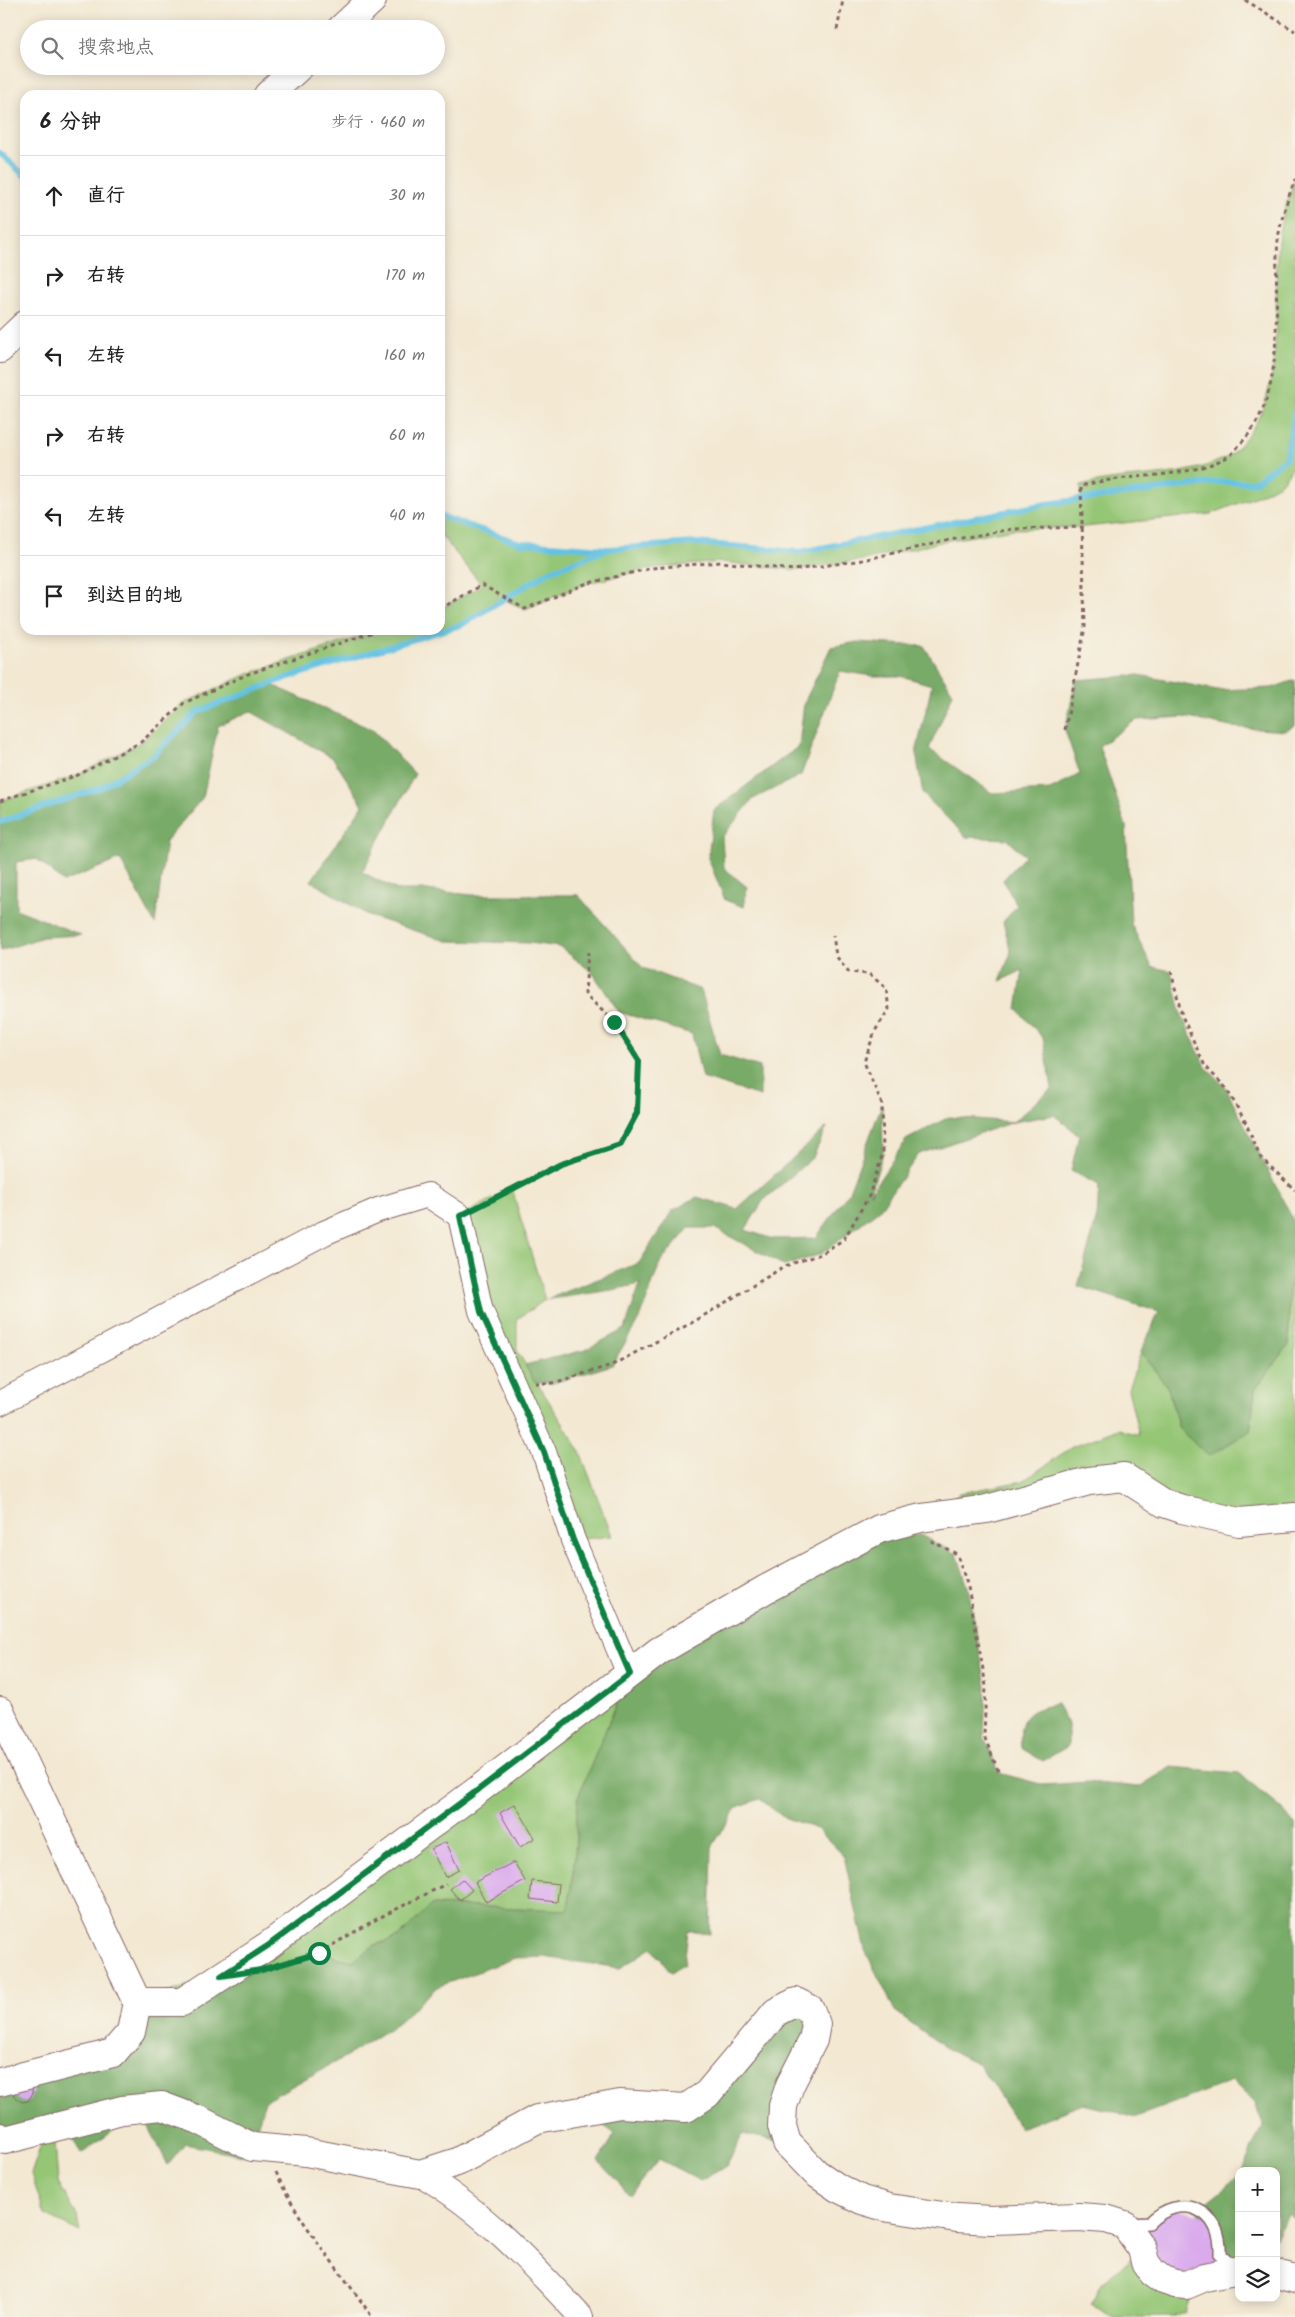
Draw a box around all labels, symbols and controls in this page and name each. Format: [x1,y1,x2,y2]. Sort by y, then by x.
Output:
search box [20,20,445,75]
text: 搜索地点 [78,33,154,63]
icon: search [38,34,66,62]
text: 6 分钟 [40,106,101,139]
text: 步行 · 460 m [332,110,425,135]
text: 直行 [87,181,125,211]
icon: ahead [40,182,68,210]
text: 30 m [389,183,425,208]
text: 右转 [87,261,125,291]
icon: right [40,262,68,290]
text: 170 m [385,263,425,288]
text: 左转 [87,341,125,371]
icon: left [40,342,68,370]
text: 160 m [384,343,425,368]
text: 右转 [87,421,125,451]
icon: right [40,422,68,450]
text: 60 m [389,423,425,448]
text: 左转 [87,501,125,531]
icon: left [40,502,68,530]
text: 40 m [389,503,425,528]
text: 到达目的地 [87,581,182,611]
icon: arrive [40,582,68,610]
route end [603,1011,626,1034]
route start [308,1942,331,1965]
map controls [1235,2167,1280,2302]
button: + [1235,2167,1280,2212]
button: − [1235,2212,1280,2257]
button: layers [1235,2257,1280,2302]

